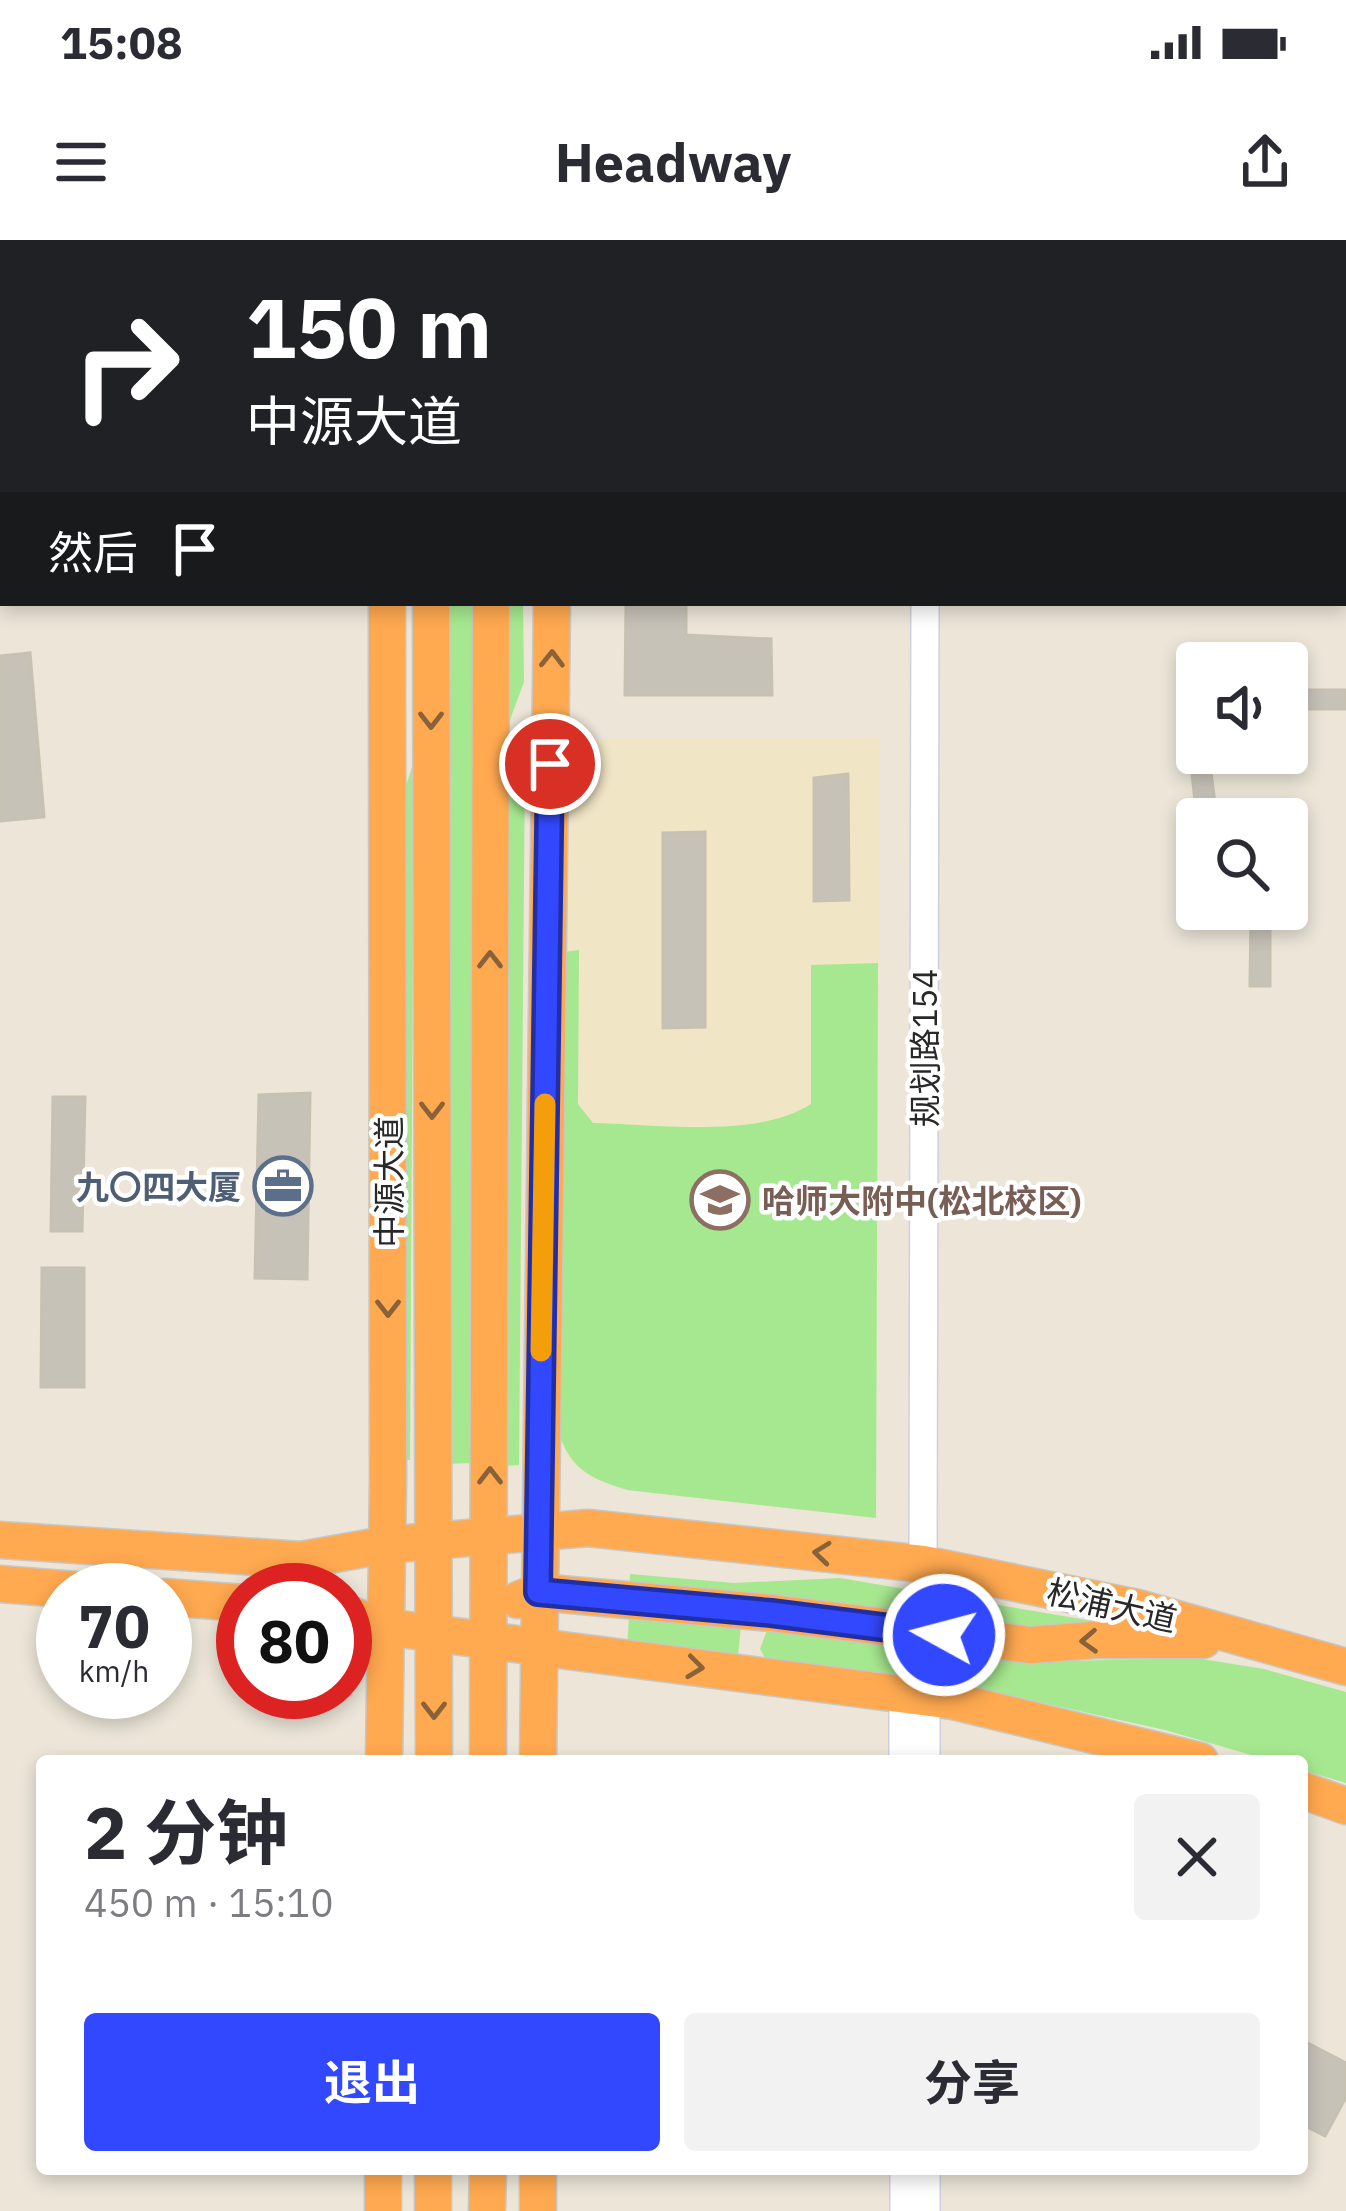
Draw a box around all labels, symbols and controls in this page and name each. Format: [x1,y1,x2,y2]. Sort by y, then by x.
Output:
text: 15:08 [60,13,183,71]
text: Headway [555,127,791,197]
icon: menu [48,129,114,195]
icon: share [1232,129,1298,195]
text: 150 m [246,272,492,381]
icon: right [48,288,204,444]
text: 中源大道 [246,386,462,456]
icon: arrive [162,516,228,582]
text: 然后 [48,523,138,581]
map controls [1176,642,1308,930]
button: sound [1176,642,1308,774]
one-way arrow [539,649,565,667]
one-way arrow [418,712,444,730]
pin [499,713,601,815]
icon: arrive [517,731,583,797]
button: search [1176,798,1308,930]
one-way arrow [477,950,503,968]
street label: 规划路154 [903,969,946,1127]
one-way arrow [419,1102,445,1120]
street label: 中源大道 [367,1116,410,1248]
office icon: 九〇四大厦 [252,1155,314,1217]
place label: 九〇四大厦 [76,1165,241,1208]
school or university icon: 哈师大附中(松北校区) [689,1169,751,1231]
place label: 哈师大附中(松北校区) [762,1179,1081,1222]
one-way arrow [375,1300,401,1318]
one-way arrow [477,1466,503,1484]
one-way arrow [812,1541,831,1566]
speed limit sign: 80 [216,1563,372,1719]
street label: 松浦大道 [1043,1569,1181,1641]
position arrow [881,1572,1007,1698]
text: 70 [78,1586,150,1665]
one-way arrow [1079,1628,1098,1654]
text: km/h [79,1651,149,1690]
one-way arrow [685,1653,704,1679]
one-way arrow [421,1702,447,1720]
text: 2 分钟 [84,1785,288,1879]
button: close [1134,1794,1260,1920]
text: 450 m · 15:10 [84,1877,334,1928]
button: 退出 [84,2013,660,2151]
button: 分享 [684,2013,1260,2151]

